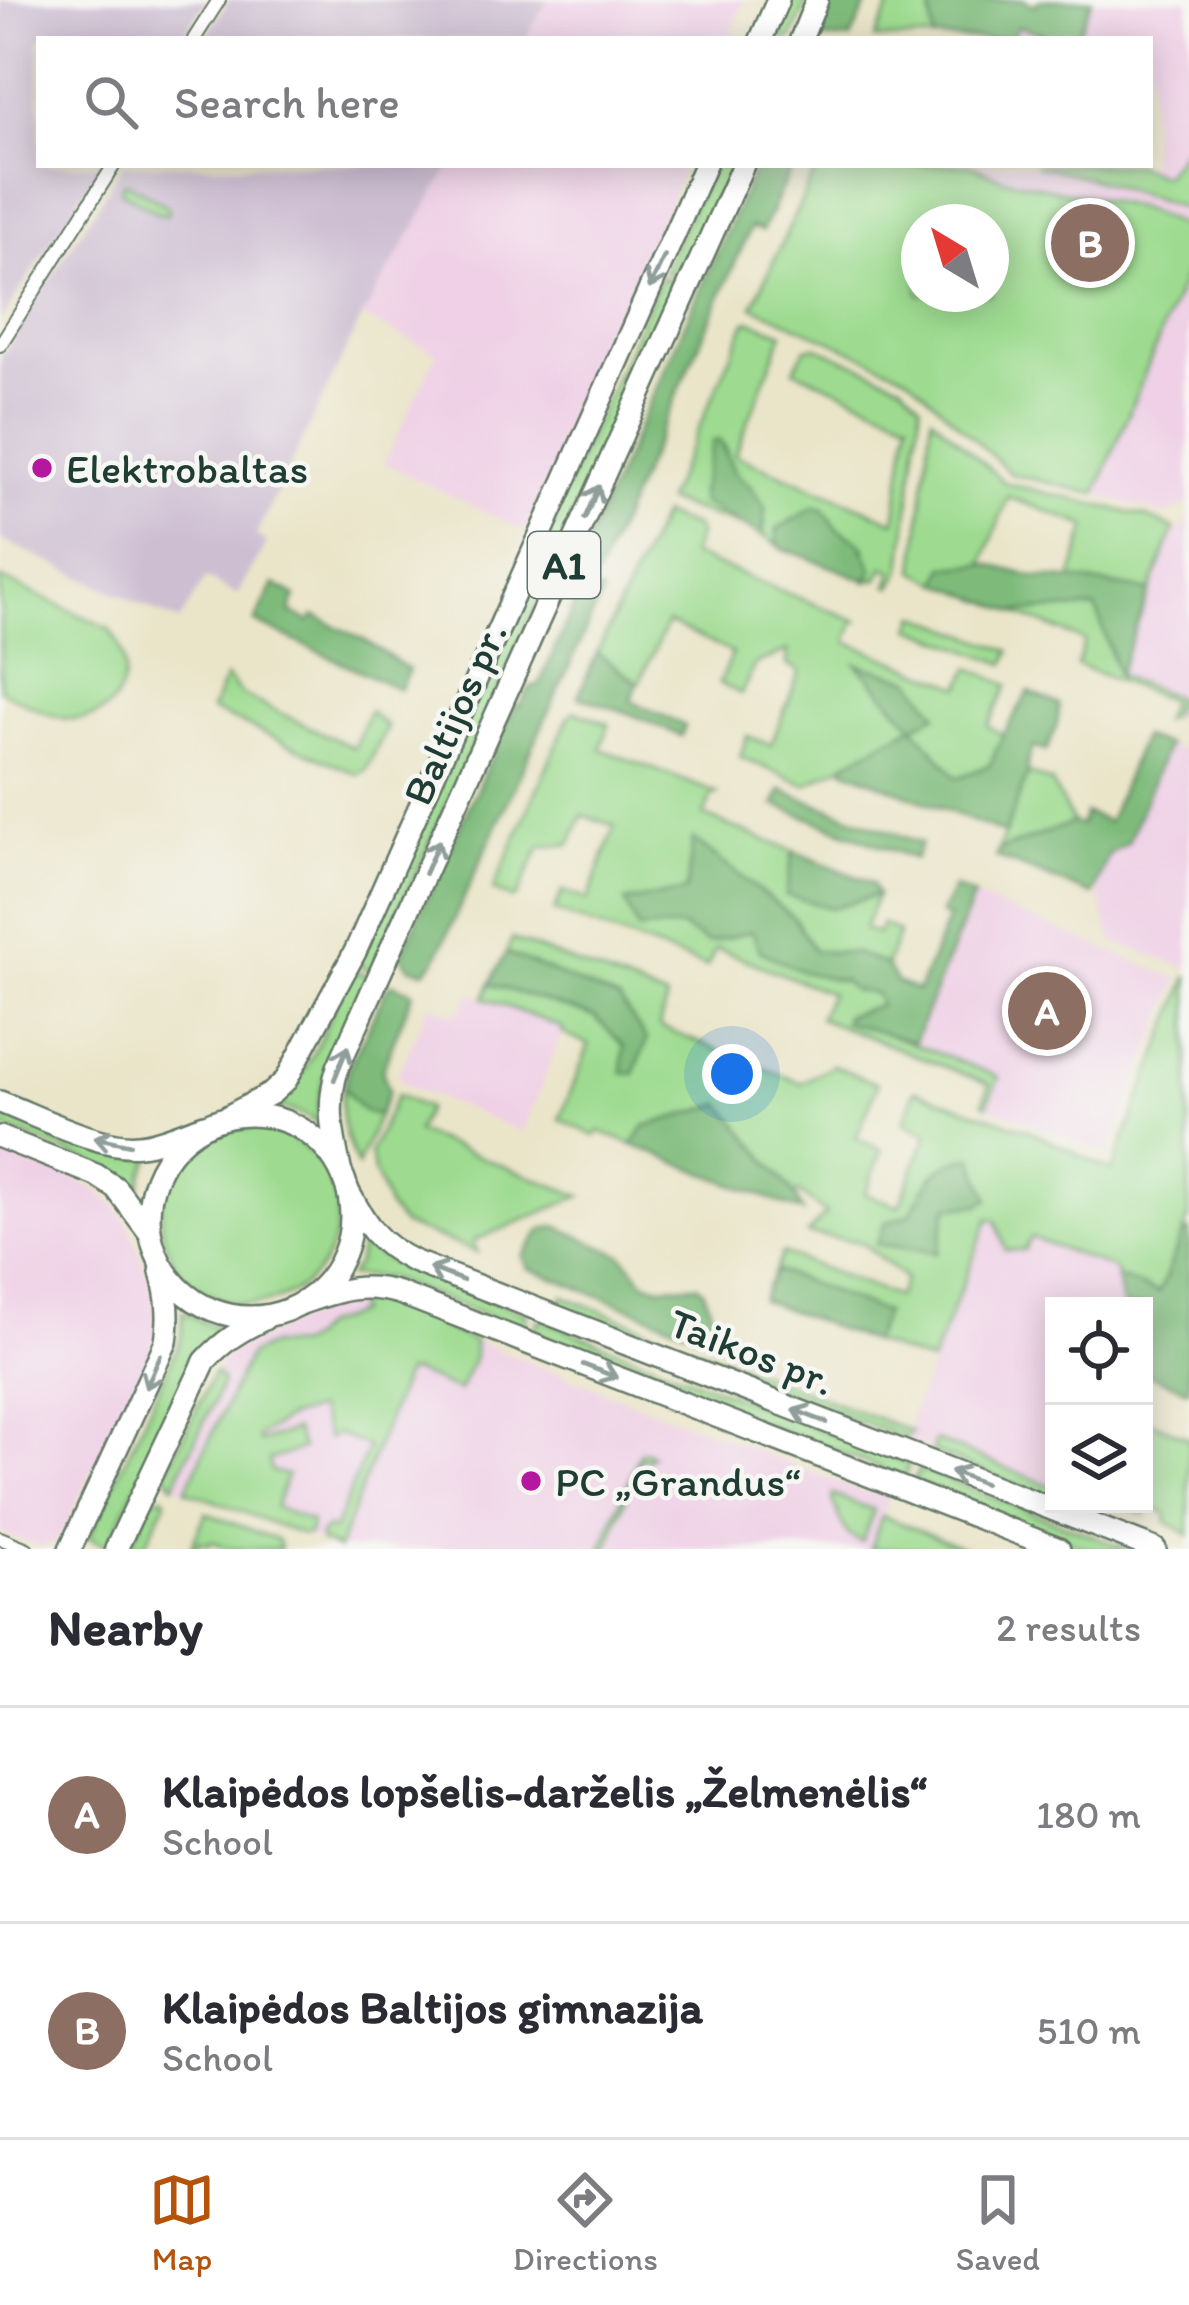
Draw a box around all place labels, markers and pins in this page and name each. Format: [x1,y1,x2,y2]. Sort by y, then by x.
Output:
pin: B [1051,198,1129,288]
place label: Elektrobaltas [66,443,308,494]
marker: Elektrobaltas [29,455,55,481]
pin: A [1008,966,1086,1056]
place label: PC „Grandus“ [555,1456,801,1507]
marker: PC „Grandus“ [518,1468,544,1494]

